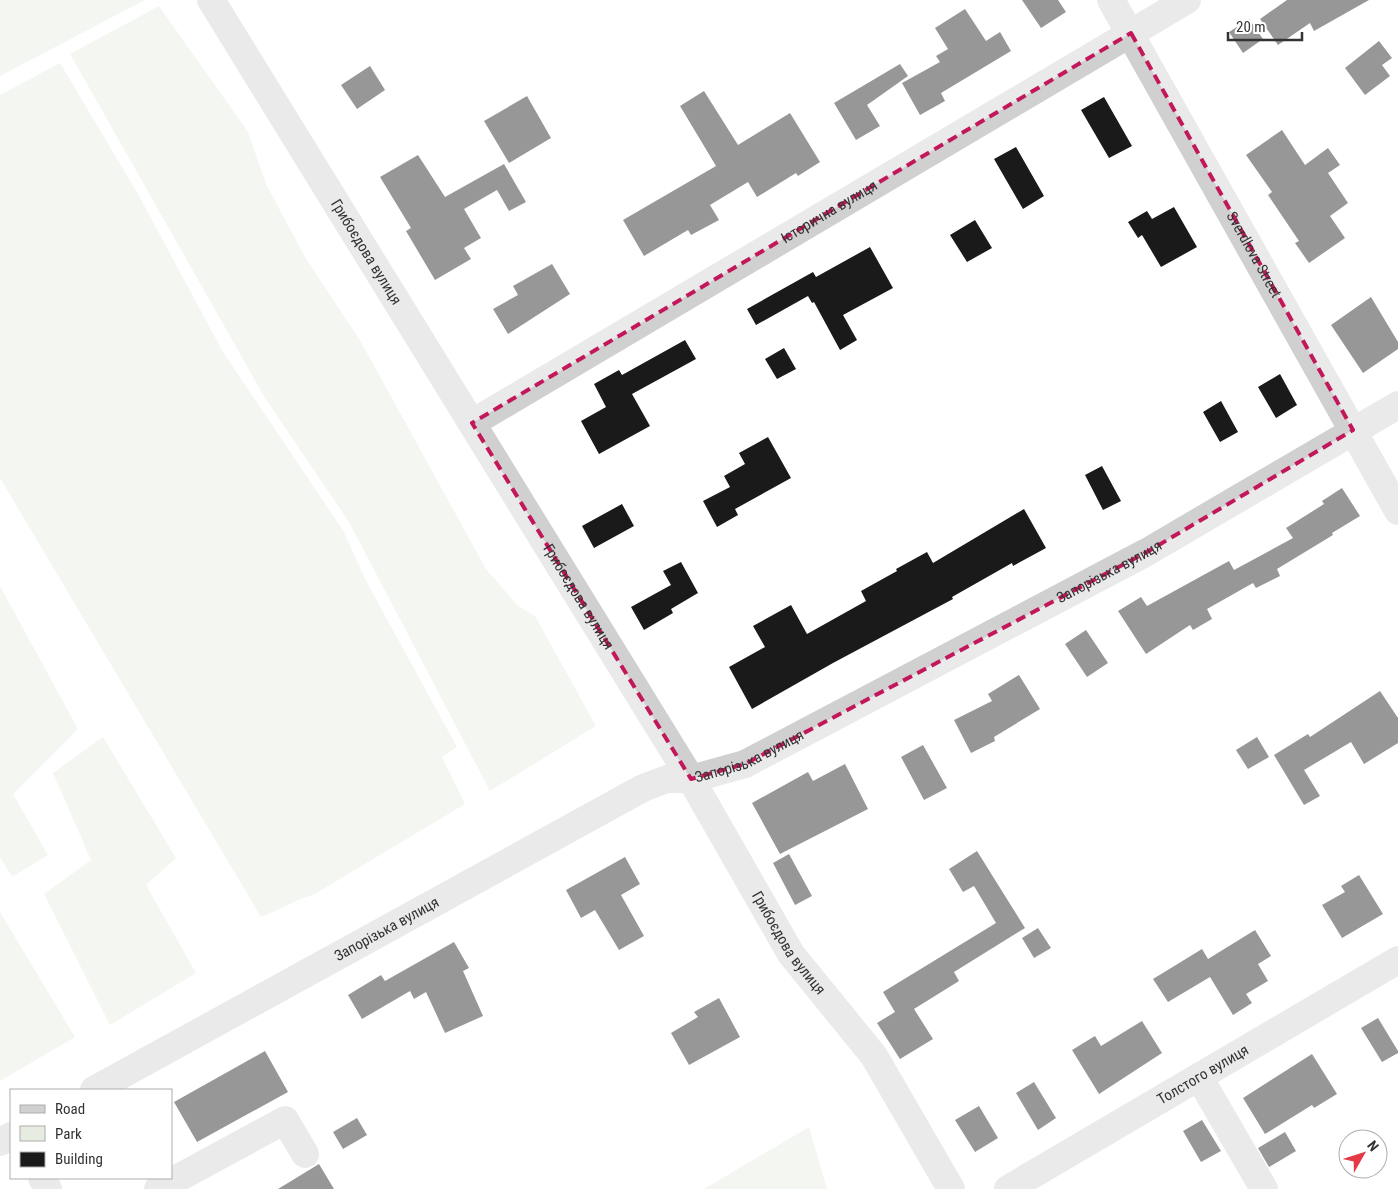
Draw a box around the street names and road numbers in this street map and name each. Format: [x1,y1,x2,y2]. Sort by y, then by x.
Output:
street label: Історична вулиця [778,176,881,247]
street label: Грибоєдова вулиця [327,196,406,308]
street label: Sverdlova Street [1223,208,1285,301]
street label: Запорізька вулиця [1053,536,1165,607]
street label: Грибоєдова вулиця [539,541,618,653]
street label: Запорізька вулиця [693,726,807,786]
street label: Грибоєдова вулиця [748,888,829,998]
street label: Запорізька вулиця [331,893,442,965]
street label: Толстого вулиця [1154,1041,1252,1108]

